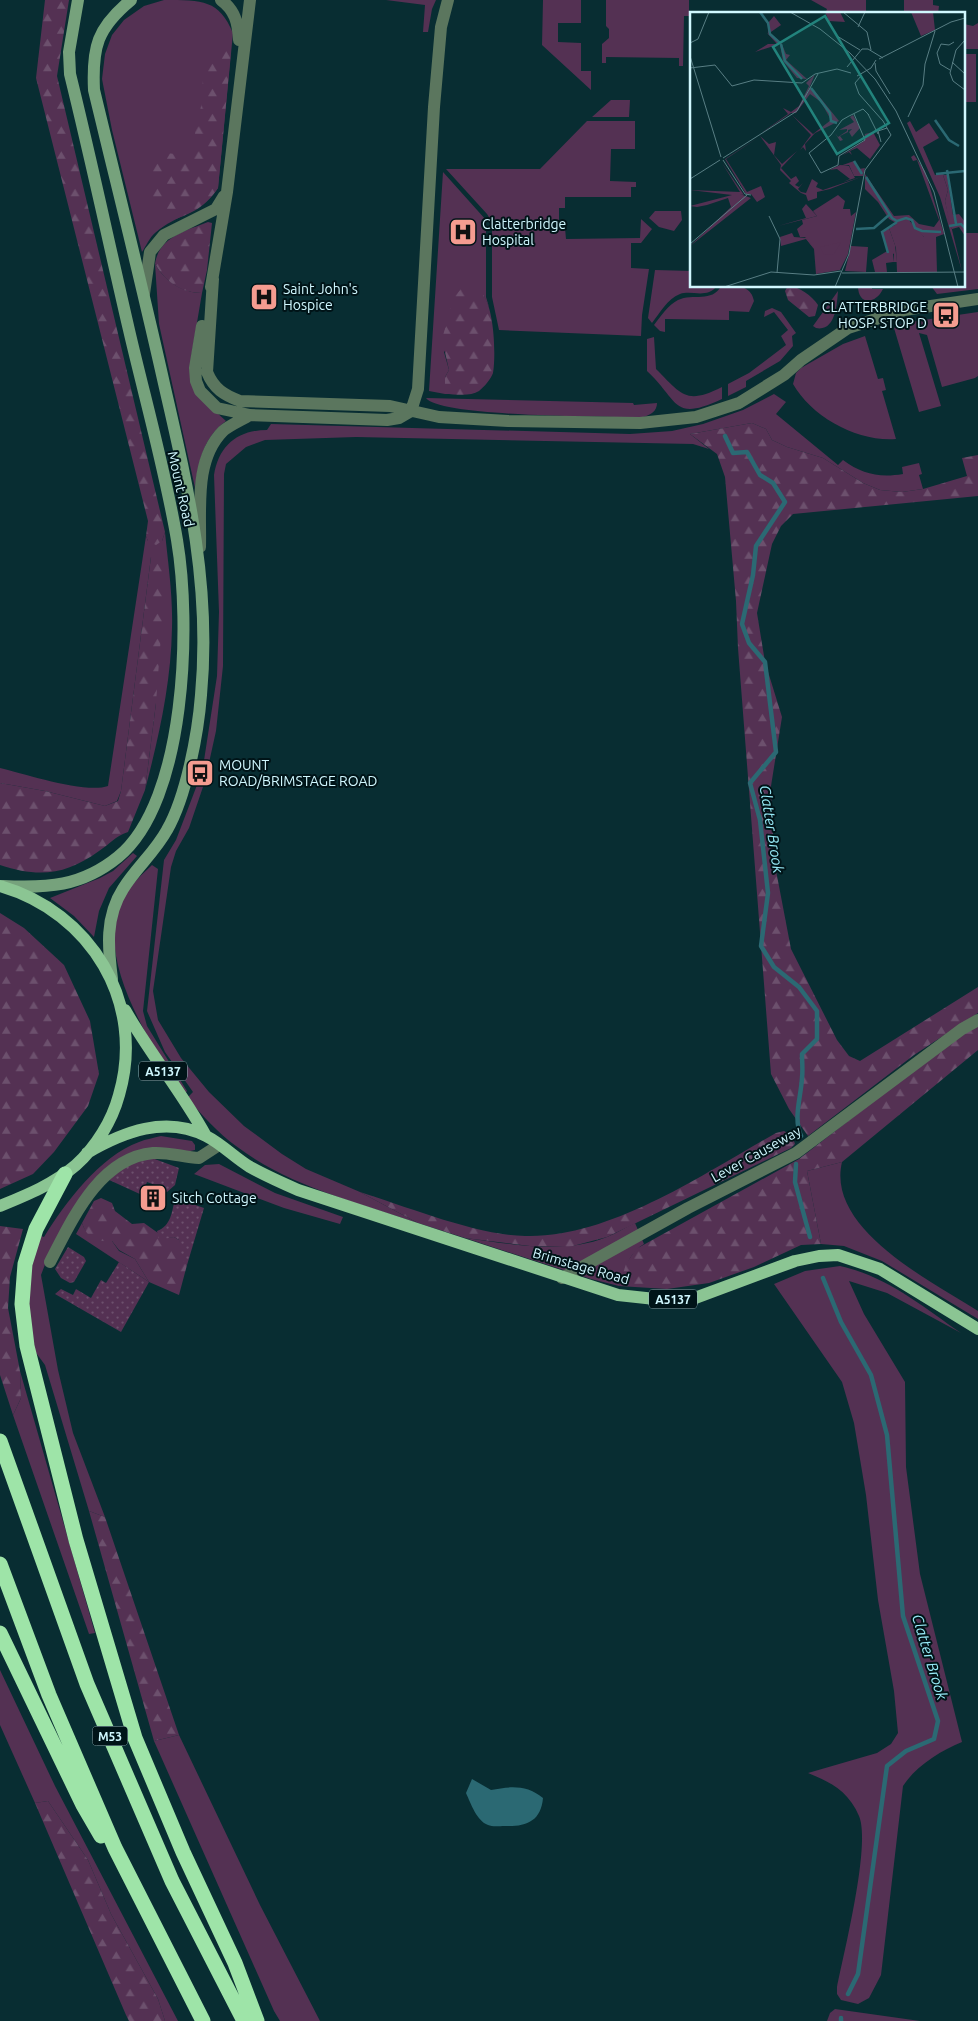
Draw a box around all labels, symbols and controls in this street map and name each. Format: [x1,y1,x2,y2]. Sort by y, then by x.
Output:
inset map [690,12,966,288]
place label: Clatterbridge Hospital [482,216,566,248]
hospital icon: Clatterbridge Hospital [448,217,478,247]
place label: Saint John's Hospice [283,281,358,313]
hospital icon: Saint John's Hospice [249,282,279,312]
place label: CLATTERBRIDGE HOSP. STOP D [822,299,927,331]
bus stop icon: CLATTERBRIDGE HOSP. STOP D [931,300,961,330]
street label: Mount Road [165,450,197,528]
place label: MOUNT ROAD/BRIMSTAGE ROAD [219,757,378,789]
bus stop icon: MOUNT ROAD/BRIMSTAGE ROAD [185,758,215,788]
water label: Clatter Brook [757,784,787,874]
road number: A5137 [139,1062,187,1080]
street label: Lever Causeway [708,1123,804,1185]
building icon: Sitch Cottage [138,1183,168,1213]
place label: Sitch Cottage [172,1190,257,1206]
street label: Brimstage Road [531,1245,631,1287]
road number: A5137 [649,1290,697,1308]
water label: Clatter Brook [909,1612,951,1702]
road number: M53 [92,1726,128,1745]

